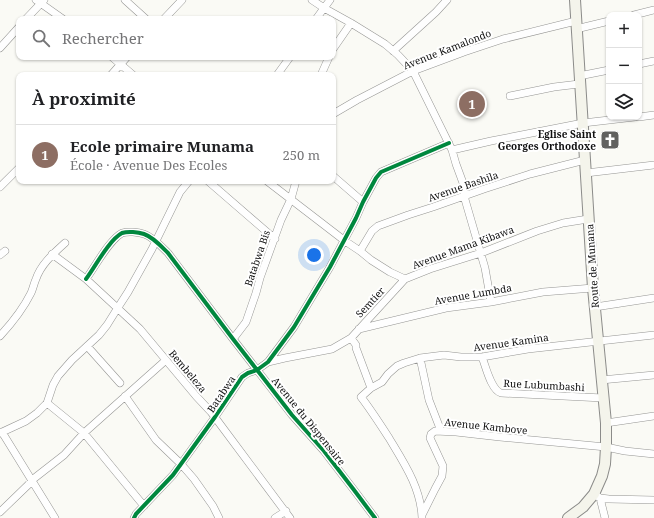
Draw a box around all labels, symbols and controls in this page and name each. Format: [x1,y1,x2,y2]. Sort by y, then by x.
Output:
map controls [606,12,642,120]
button: + [606,12,642,48]
search box [16,16,336,60]
street label: Avenue Kamalondo [401,26,493,72]
icon: search [30,27,52,49]
text: Rechercher [62,28,144,48]
button: − [606,48,642,84]
button: layers [606,84,642,120]
text: À proximité [32,87,136,110]
pin: 1 [459,89,485,119]
place label: Eglise Saint Georges Orthodoxe [498,127,596,153]
church icon: Eglise Saint Georges Orthodoxe [599,129,621,151]
text: Ecole primaire Munama [70,136,254,156]
text: 1 [41,146,49,164]
text: 250 m [283,146,320,164]
text: École · Avenue Des Ecoles [70,156,227,174]
street label: Avenue Bashila [426,167,500,205]
street label: Avenue Mama Kibawa [410,222,516,272]
street label: Route de Munana [582,223,602,308]
street label: Batabwa Bis [241,228,273,288]
your location [304,245,324,265]
street label: Avenue Lumbda [433,280,513,308]
street label: Semtier [352,283,388,320]
street label: Avenue Kamina [473,330,550,354]
street label: Bembeleza [166,347,210,396]
street label: Batabwa [204,372,239,415]
street label: Avenue du Dispensaire [269,374,349,468]
street label: Rue Lubumbashi [503,376,586,394]
street label: Avenue Kambove [444,415,528,437]

